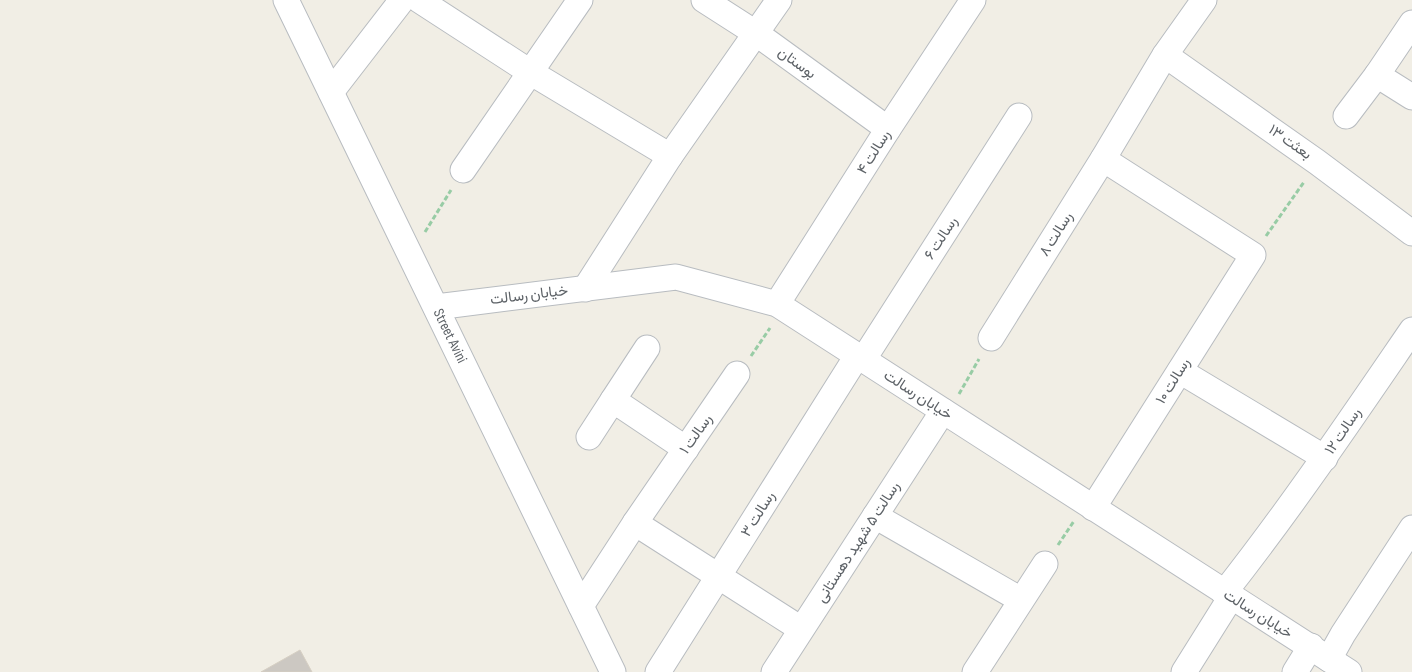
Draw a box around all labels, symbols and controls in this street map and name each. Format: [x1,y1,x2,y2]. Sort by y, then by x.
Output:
street label: بوستان [774,43,820,83]
street label: بعثت ۱۳ [1265,120,1315,164]
street label: رسالت ۴ [853,126,895,178]
street label: رسالت ۸ [1035,208,1077,260]
street label: رسالت ۶ [920,213,962,263]
street label: خیابان رسالت [489,281,569,309]
street label: Street Avini [429,306,471,366]
street label: رسالت ۱۰ [1151,354,1195,408]
street label: خیابان رسالت [880,366,956,424]
street label: رسالت ۱۲ [1320,404,1366,458]
street label: رسالت ۱ [675,410,717,458]
street label: رسالت ۵ شهید دهستانی [812,478,904,606]
street label: رسالت ۳ [737,488,779,540]
street label: خیابان رسالت [1220,585,1296,643]

